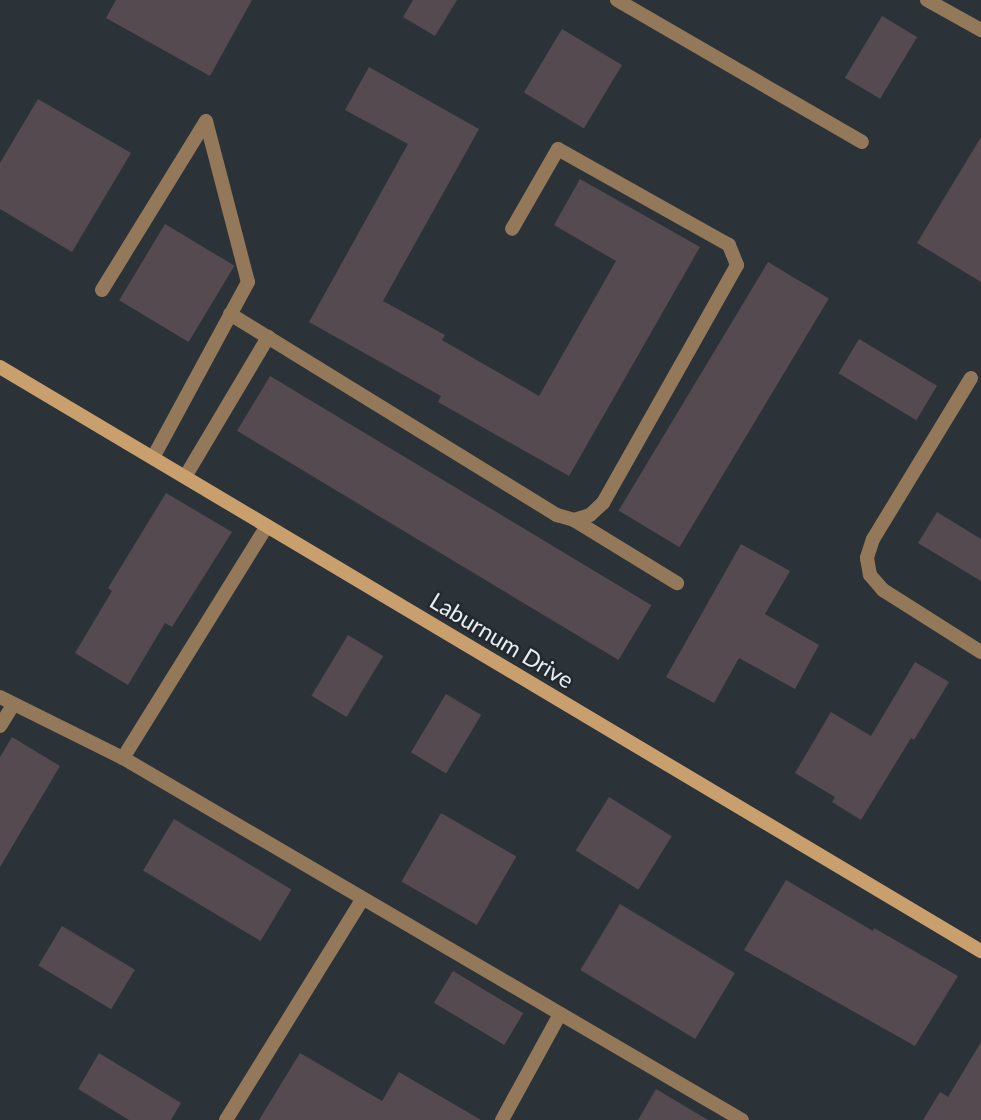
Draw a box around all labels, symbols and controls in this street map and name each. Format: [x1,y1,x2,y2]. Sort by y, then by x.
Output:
street label: Laburnum Drive [425,586,579,694]

